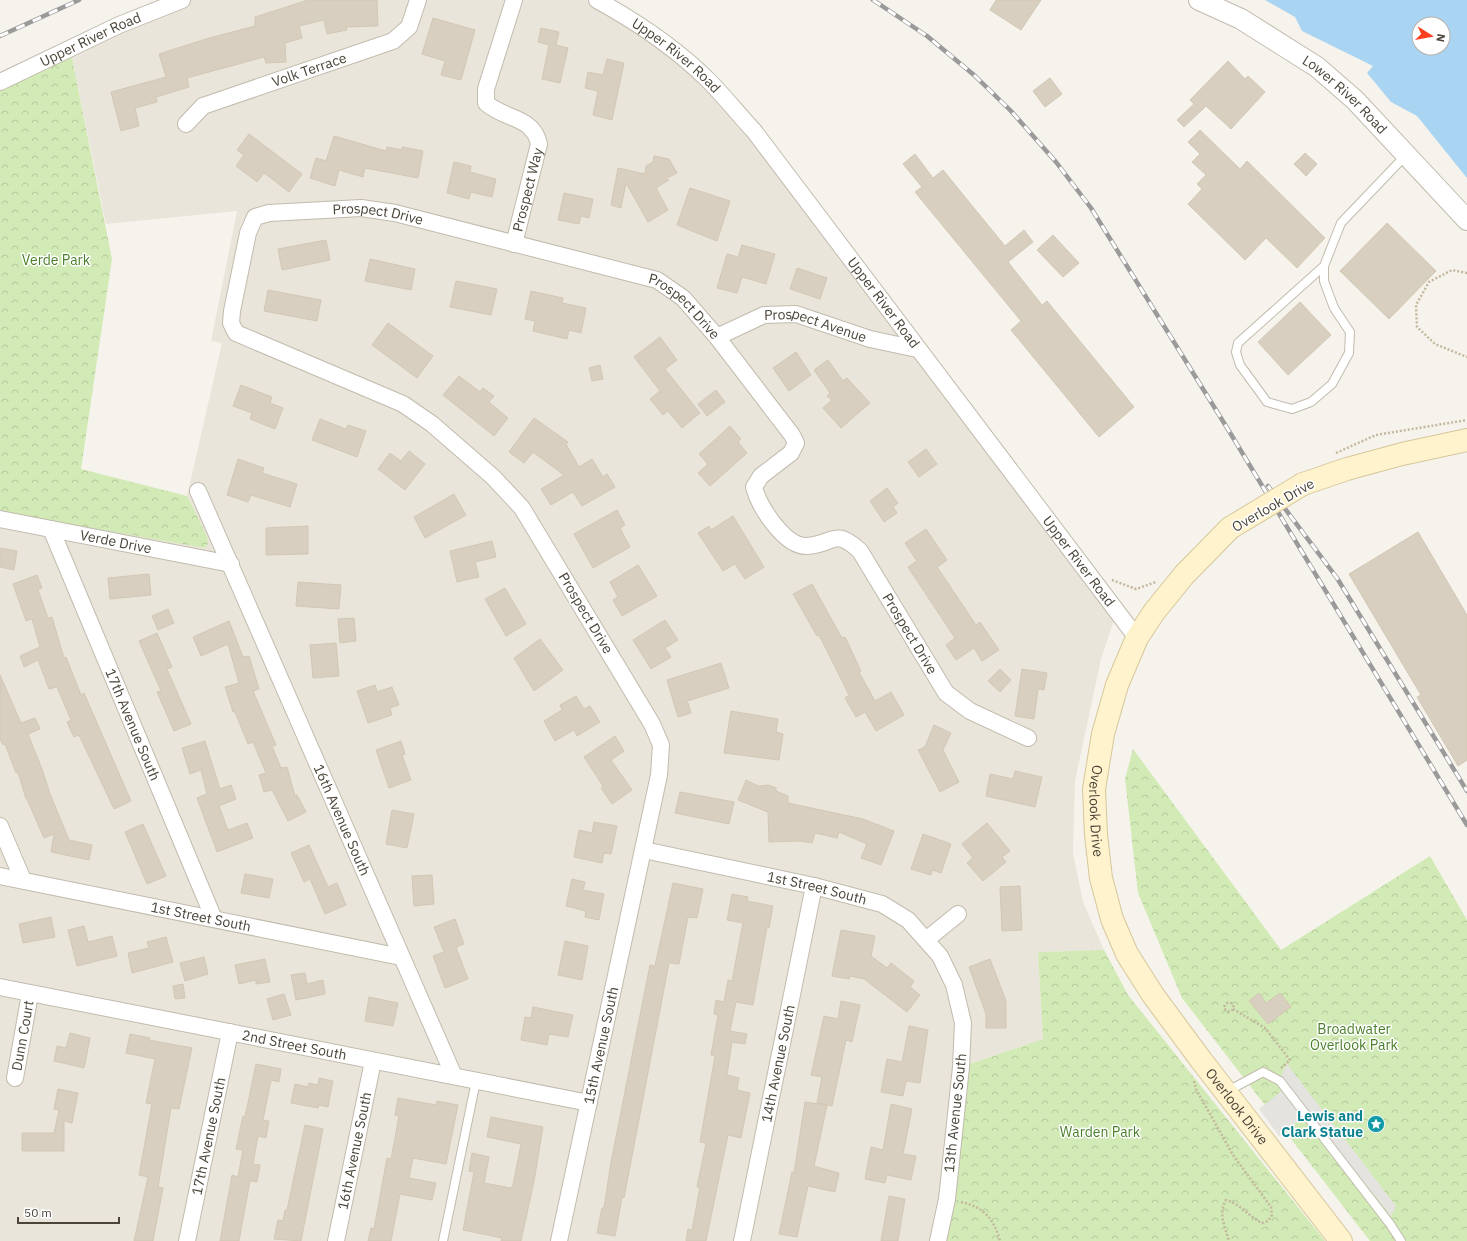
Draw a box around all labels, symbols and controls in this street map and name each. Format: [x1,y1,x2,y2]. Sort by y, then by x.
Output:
street label: Upper River Road [37,8,144,71]
street label: Upper River Road [628,14,725,97]
north arrow [1411,16,1451,56]
text: N [1433,33,1448,43]
street label: Volk Terrace [270,48,349,91]
street label: Lower River Road [1299,51,1391,138]
street label: Prospect Way [508,146,547,234]
street label: Prospect Drive [332,199,426,229]
park label: Verde Park [22,251,91,269]
street label: Upper River Road [843,254,924,352]
street label: Prospect Drive [647,269,724,343]
street label: Prospect Avenue [764,304,869,346]
street label: Overlook Drive [1229,474,1318,536]
street label: Upper River Road [1039,512,1119,610]
street label: Verde Drive [79,526,153,557]
street label: Prospect Drive [555,569,617,657]
street label: Prospect Drive [879,590,942,678]
street label: 17th Avenue South [101,666,164,783]
street label: 16th Avenue South [310,761,374,878]
street label: Overlook Drive [1085,764,1107,858]
street label: 1st Street South [765,867,869,909]
street label: 1st Street South [149,898,253,936]
street label: 15th Avenue South [580,985,622,1106]
street label: Dunn Court [7,999,38,1072]
street label: 14th Avenue South [757,1003,799,1124]
park label: Broadwater Overlook Park [1310,1020,1399,1054]
street label: 2nd Street South [240,1026,348,1064]
street label: 13th Avenue South [940,1052,970,1174]
street label: Overlook Drive [1201,1064,1272,1149]
street label: 17th Avenue South [188,1076,229,1197]
street label: 16th Avenue South [334,1090,375,1211]
place label: Lewis and Clark Statue [1281,1107,1363,1141]
place icon: Lewis and Clark Statue [1366,1114,1386,1134]
park label: Warden Park [1060,1123,1141,1141]
scale bar [18,1199,119,1225]
text: 50 m [24,1205,52,1220]

